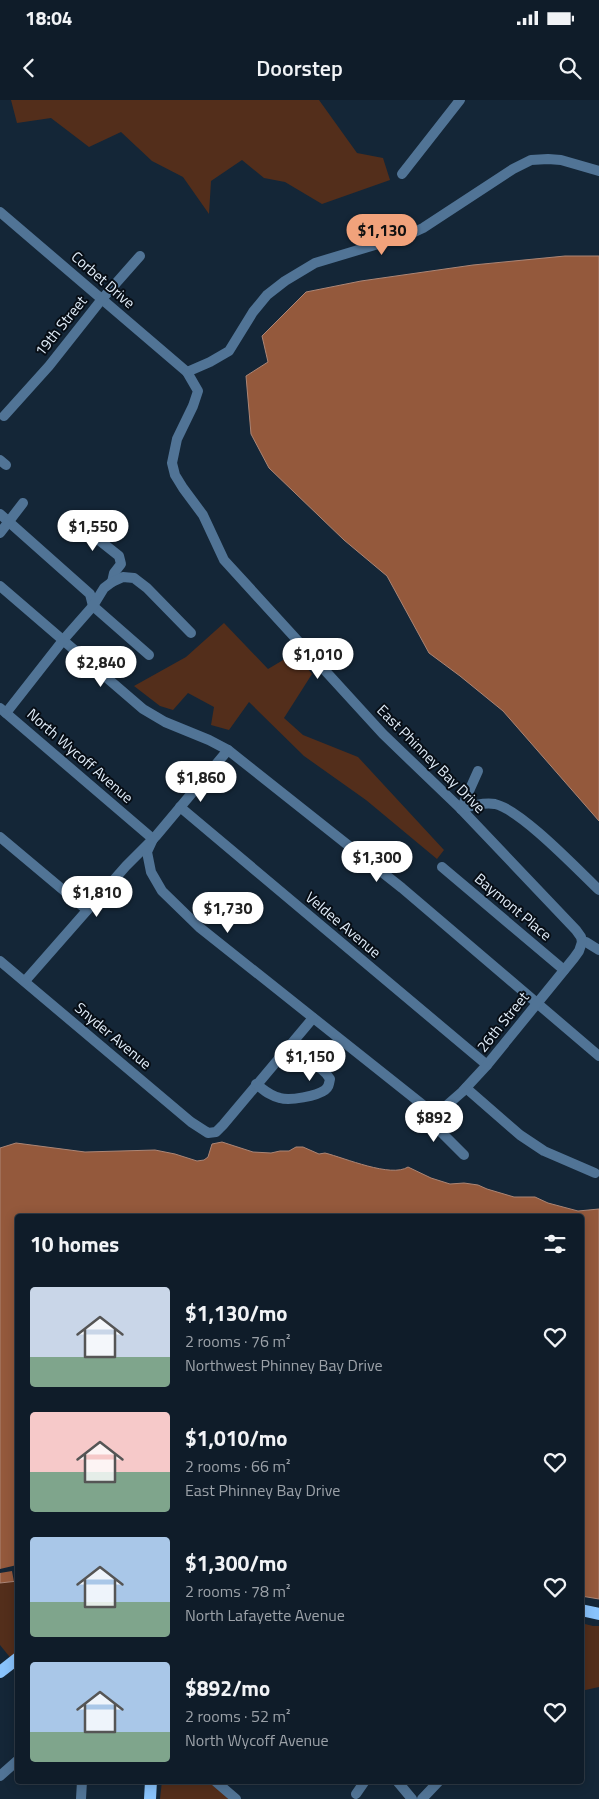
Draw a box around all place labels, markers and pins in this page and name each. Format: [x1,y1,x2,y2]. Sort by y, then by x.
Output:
pin: $1,130 [341,214,423,256]
pin: $1,550 [52,510,134,552]
pin: $1,010 [277,638,359,680]
pin: $2,840 [60,646,142,688]
pin: $1,860 [160,760,242,803]
pin: $1,300 [336,840,418,883]
pin: $1,810 [56,876,138,918]
pin: $1,730 [187,892,269,934]
pin: $1,150 [269,1040,351,1082]
pin: $892 [404,1100,464,1143]

